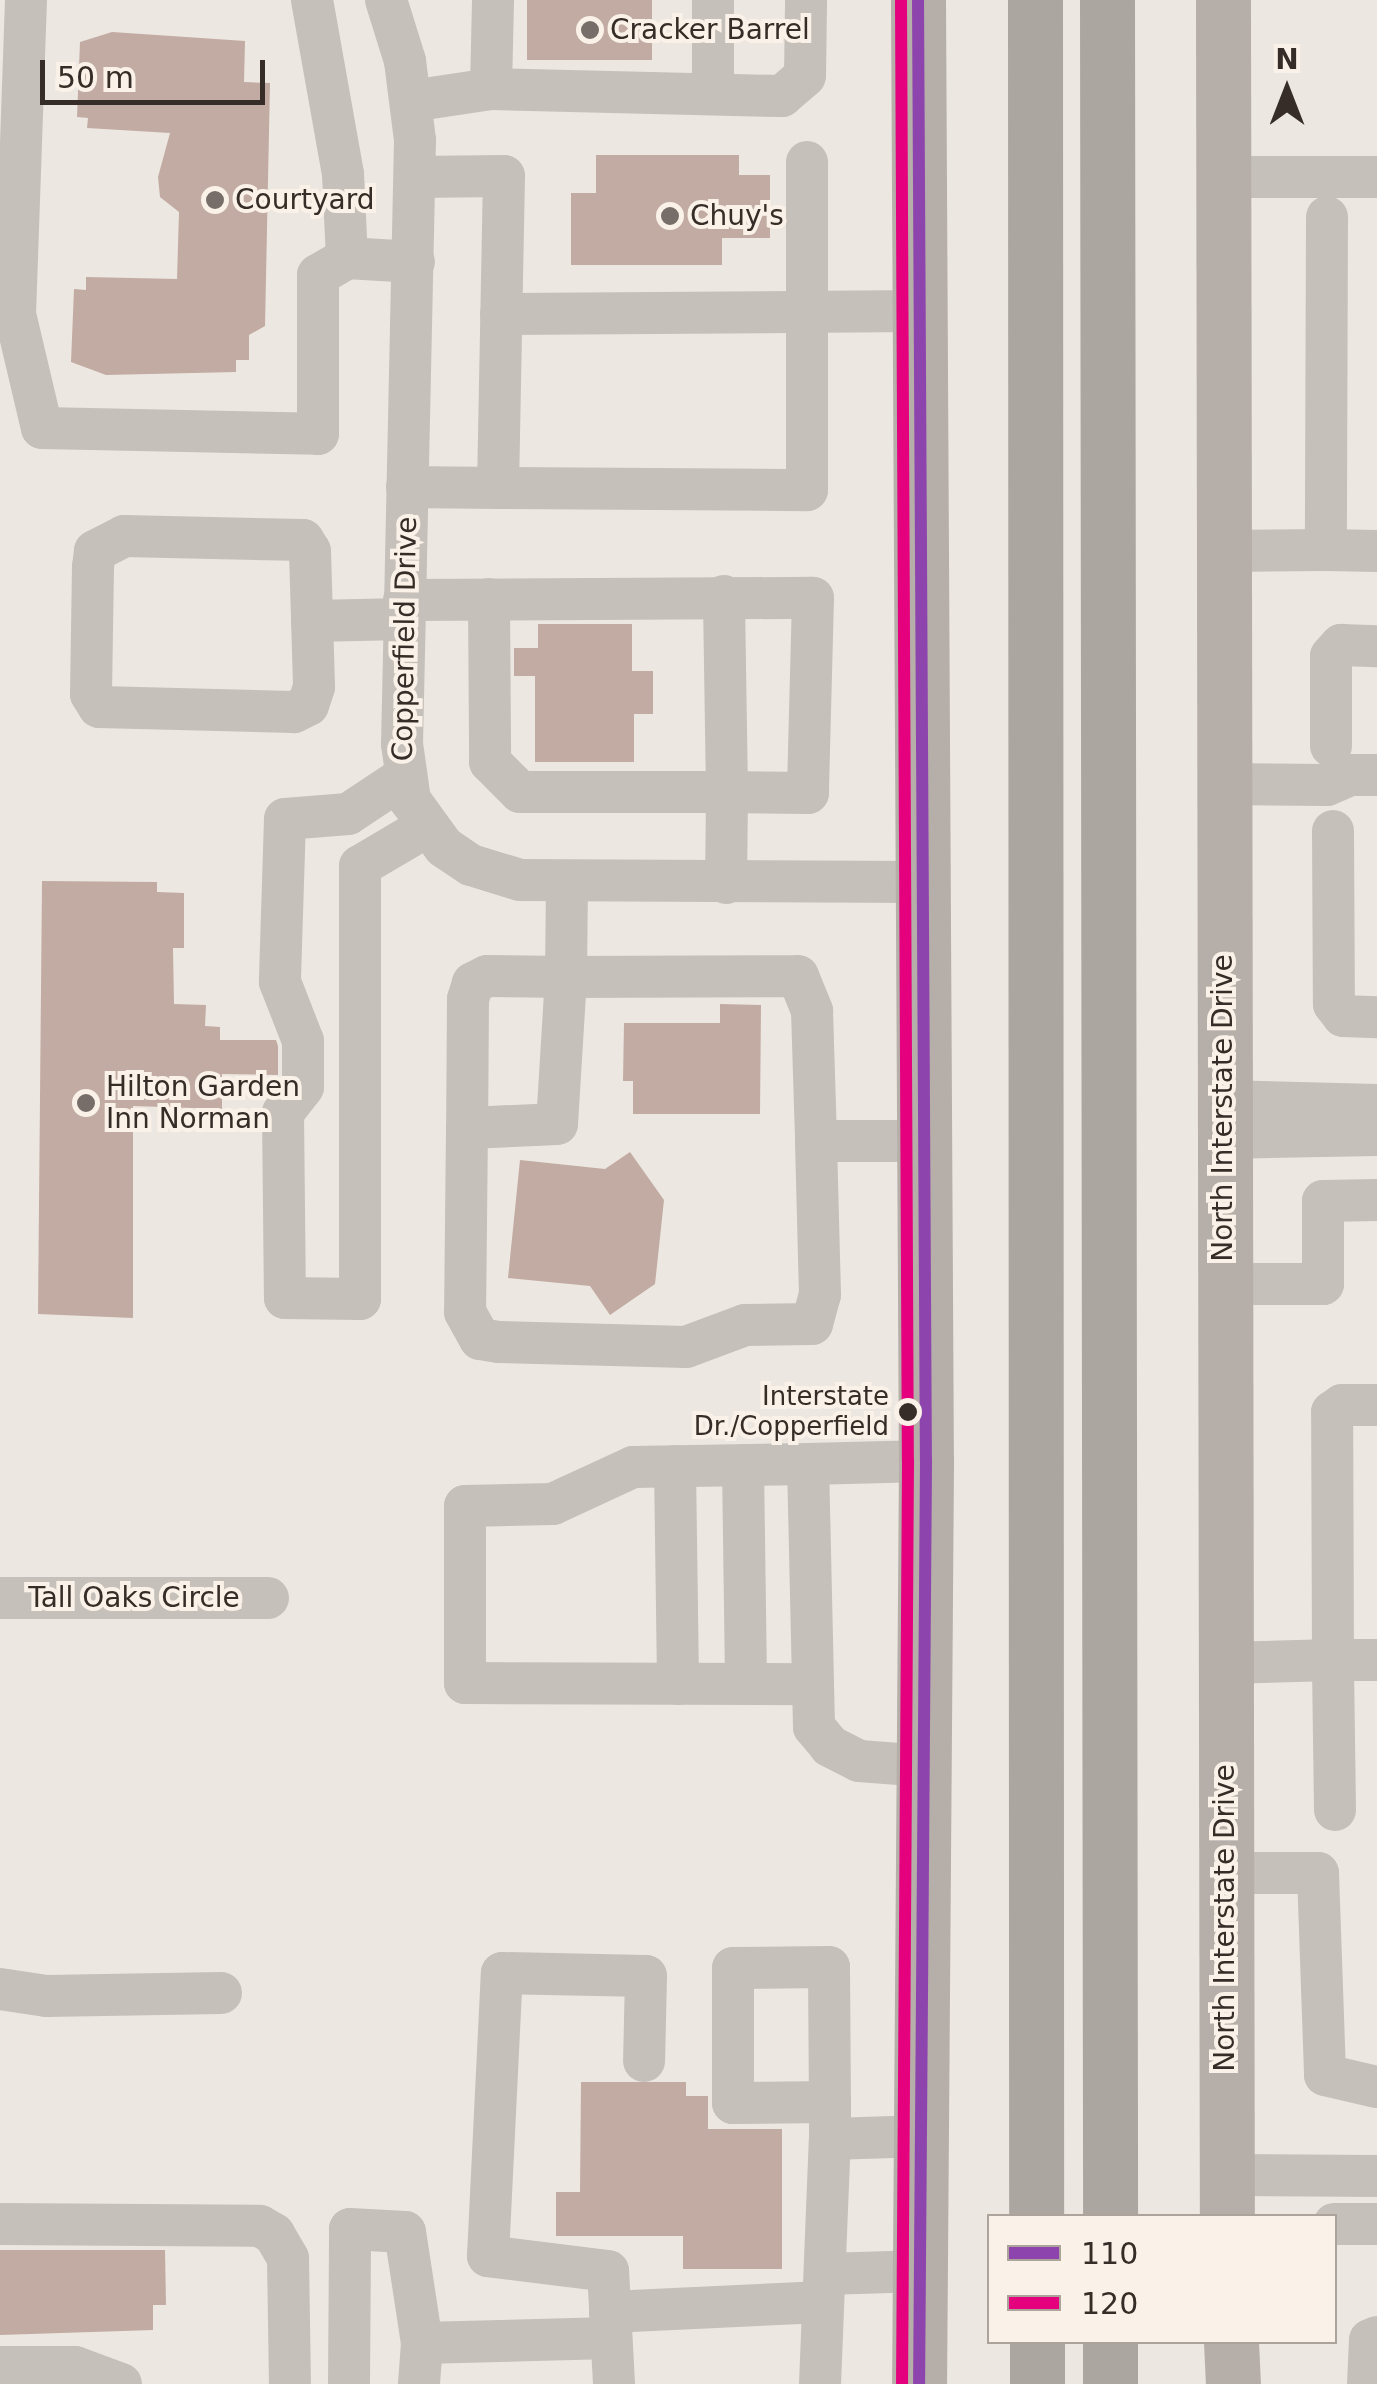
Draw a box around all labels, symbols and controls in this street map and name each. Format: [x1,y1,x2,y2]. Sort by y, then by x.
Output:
place label: Cracker Barrel [610,13,810,47]
marker: Cracker Barrel [579,19,601,41]
scale bar [45,40,270,102]
north arrow [1237,40,1337,140]
text: N [1275,43,1299,76]
text: 50 m [57,60,134,95]
place label: Courtyard [235,183,374,217]
marker: Courtyard [204,189,226,211]
place label: Chuy's [690,199,784,233]
marker: Chuy's [659,205,681,227]
street label: Copperfield Drive [386,516,424,762]
street label: North Interstate Drive [1206,954,1240,1262]
place label: Hilton Garden Inn Norman [106,1070,300,1136]
marker: Hilton Garden Inn Norman [75,1092,97,1114]
place label: Interstate Dr./Copperfield [694,1381,889,1442]
marker: Interstate Dr./Copperfield [898,1402,918,1422]
street label: Tall Oaks Circle [28,1581,240,1615]
street label: North Interstate Drive [1208,1764,1242,2072]
legend [987,2214,1337,2344]
text: 110 [1081,2236,1138,2271]
text: 120 [1081,2286,1138,2321]

